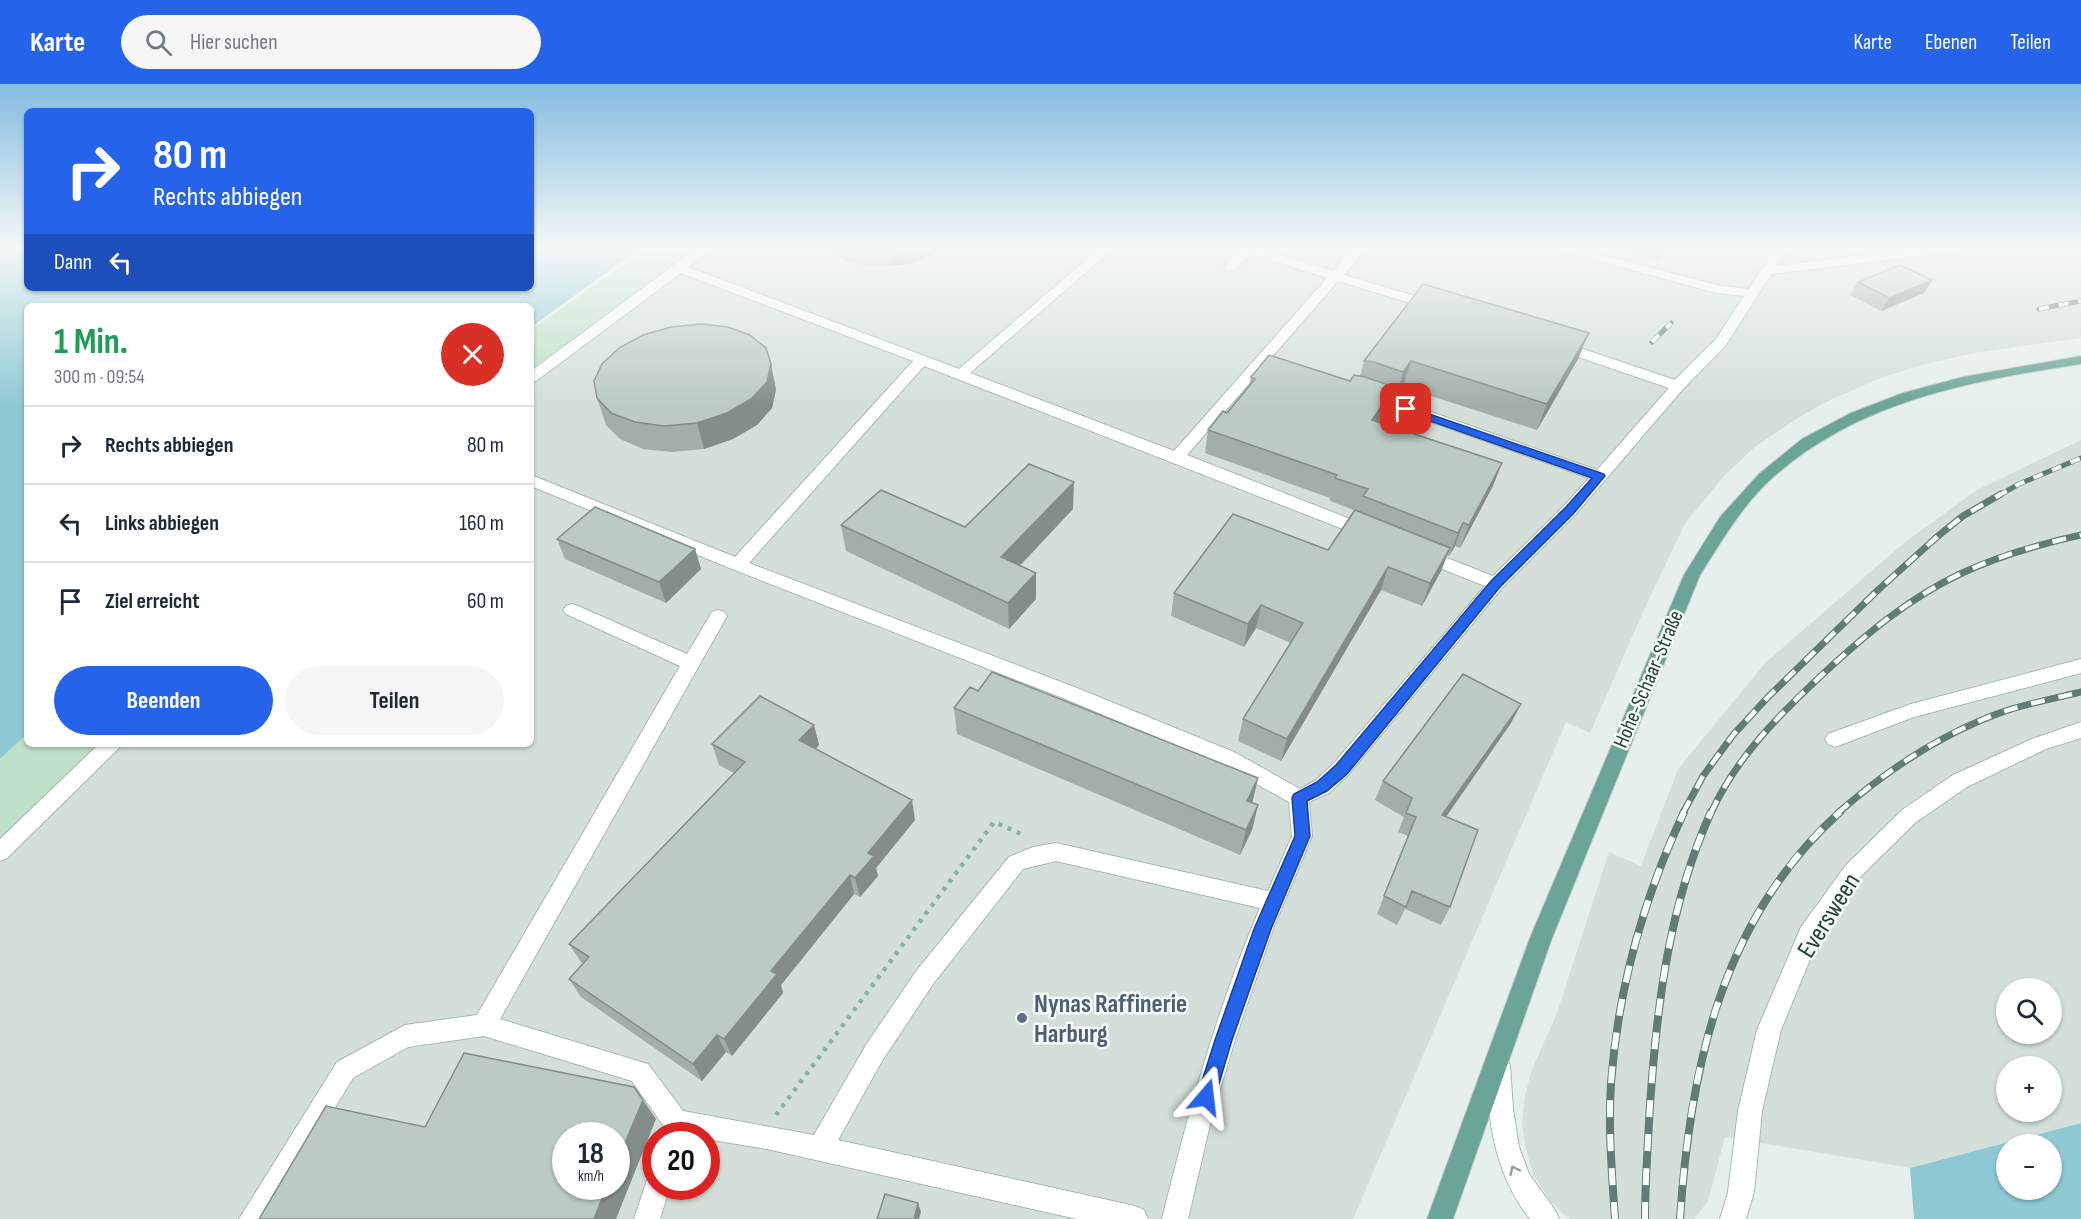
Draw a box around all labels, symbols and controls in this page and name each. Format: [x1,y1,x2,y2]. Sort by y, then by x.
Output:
search box [121,15,541,69]
text: Karte [30,26,85,59]
icon: search [142,26,175,59]
text: Hier suchen [190,29,278,56]
text: Karte [1854,30,1892,55]
text: Ebenen [1925,30,1977,55]
text: Teilen [2010,30,2051,55]
text: 80 m [153,130,227,181]
icon: right [54,132,132,210]
text: Rechts abbiegen [153,181,302,213]
icon: left [104,246,137,279]
text: Dann [54,249,92,276]
text: 1 Min. [54,321,128,364]
button: close [441,323,504,386]
text: 300 m · 09:54 [54,365,145,389]
pin [1380,383,1431,434]
icon: arrive [1389,392,1422,425]
icon: right [54,429,87,462]
text: Rechts abbiegen [105,432,234,459]
text: 80 m [467,432,504,459]
icon: left [54,507,87,540]
text: Links abbiegen [105,510,219,537]
text: 160 m [459,510,504,537]
icon: arrive [54,585,87,618]
text: Ziel erreicht [105,588,200,615]
text: 60 m [467,588,504,615]
street label: Hohe-Schaar-Straße [1608,607,1689,752]
button: Beenden [54,666,273,735]
button: Teilen [285,666,504,735]
street label: Eversween [1791,868,1867,964]
map controls [1996,978,2062,1200]
button: search [1996,978,2062,1044]
place label: Nynas Raffinerie Harburg [1034,989,1187,1050]
marker: Nynas Raffinerie Harburg [1015,1011,1029,1025]
button: + [1996,1056,2062,1122]
position arrow [1174,1065,1238,1129]
speed limit sign: 20 [642,1122,720,1200]
button: − [1996,1134,2062,1200]
text: 18 [578,1136,604,1172]
one-way arrow [1510,1166,1522,1177]
text: km/h [578,1167,604,1186]

